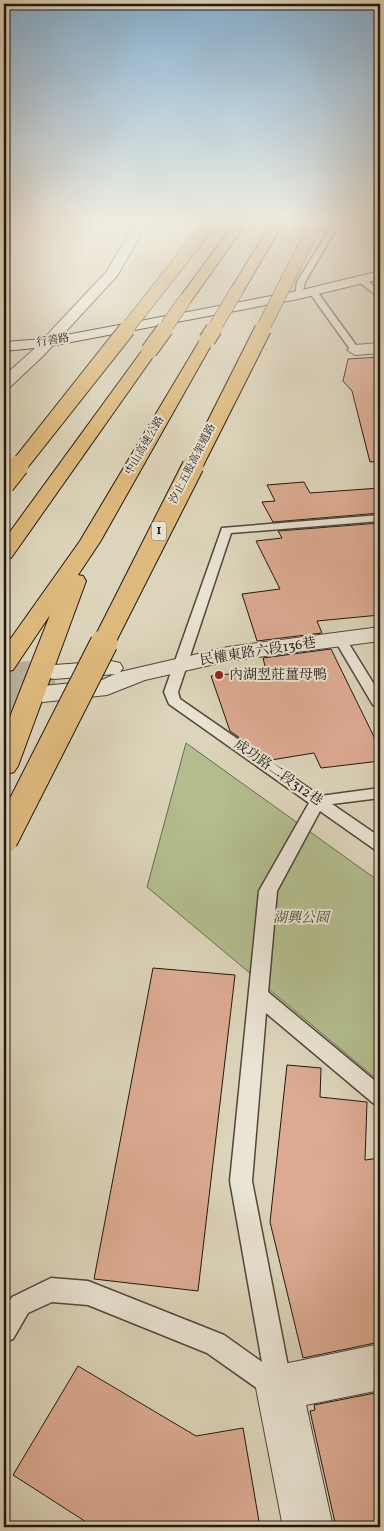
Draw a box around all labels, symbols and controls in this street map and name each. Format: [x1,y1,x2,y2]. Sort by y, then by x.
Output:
street label: 行善路 [36,331,70,351]
street label: 中山高速公路 [122,414,168,478]
street label: 汐止五股高架道路 [166,421,220,507]
road number: 1 [152,522,166,540]
street label: 民權東路六段136巷 [198,633,318,671]
place label: 內湖翌莊薑母鴨 [229,666,327,685]
marker: 內湖翌莊薑母鴨 [213,669,225,681]
street label: 成功路二段312巷 [230,735,326,811]
park label: 湖興公園 [273,909,331,928]

